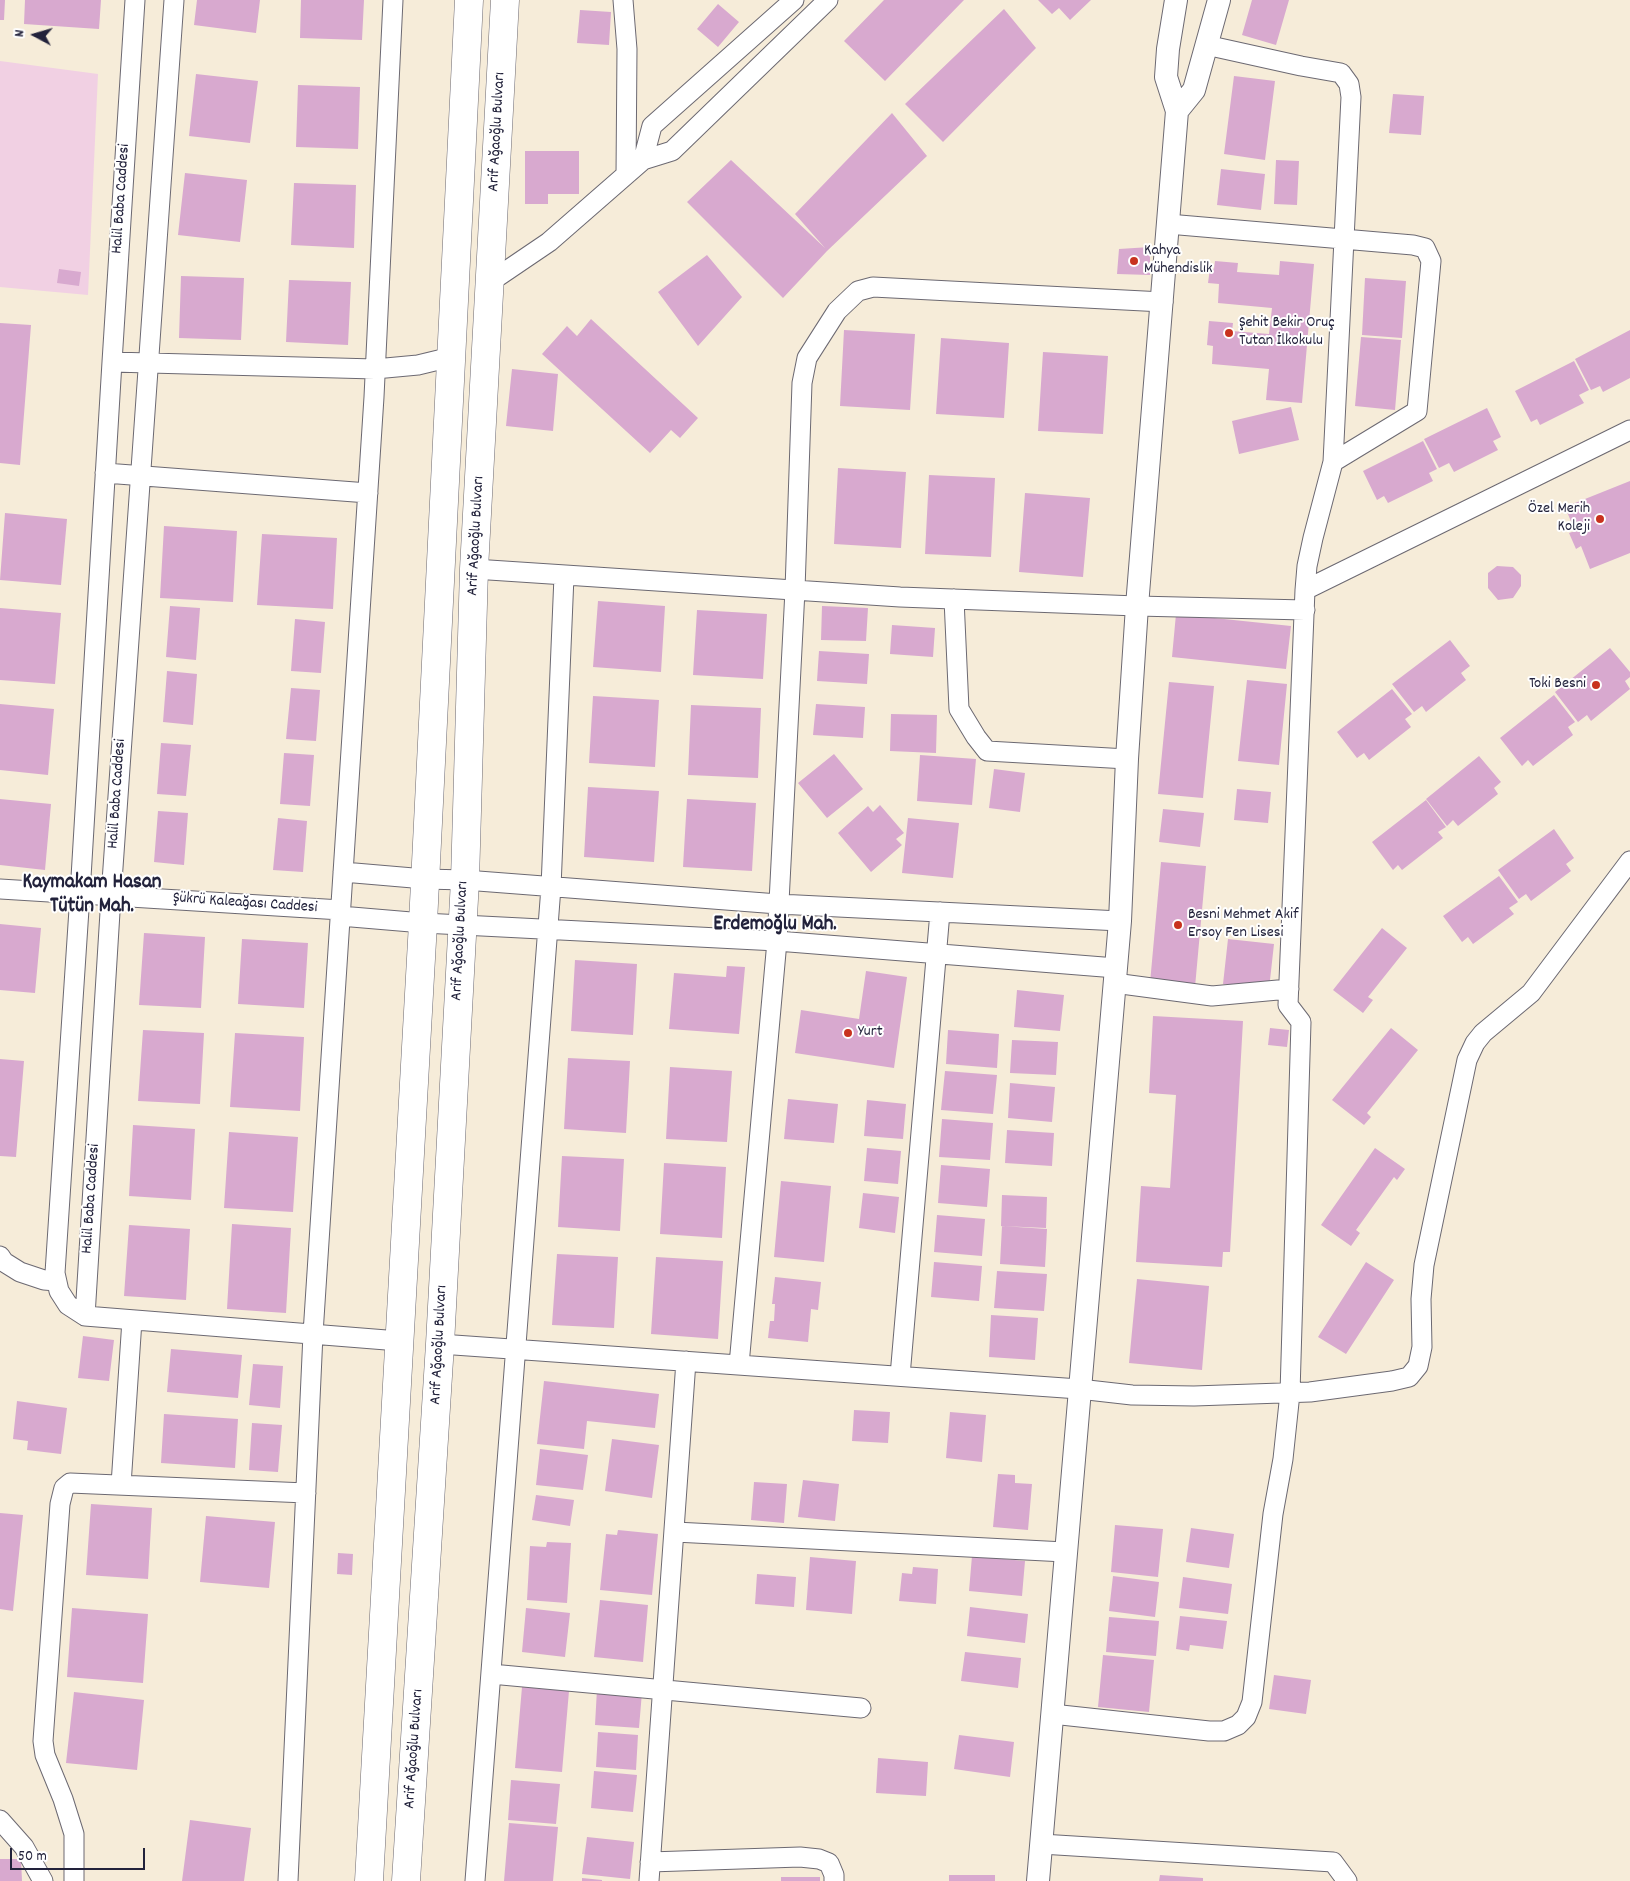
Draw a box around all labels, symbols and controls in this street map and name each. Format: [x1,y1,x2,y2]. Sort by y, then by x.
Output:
north arrow [10,10,60,60]
text: N [10,29,30,38]
street label: Arif Ağaoğlu Bulvarı [485,72,511,192]
street label: Halil Baba Caddesi [109,143,135,255]
place label: Kahya Mühendislik [1144,242,1212,280]
marker: Kahya Mühendislik [1128,255,1140,267]
place label: Şehit Bekir Oruç Tutan İlkokulu [1239,314,1335,352]
marker: Şehit Bekir Oruç Tutan İlkokulu [1223,327,1235,339]
street label: Arif Ağaoğlu Bulvarı [464,476,490,596]
place label: Özel Merih Koleji [1528,500,1590,538]
marker: Özel Merih Koleji [1594,513,1606,525]
place label: Toki Besni [1529,675,1586,695]
marker: Toki Besni [1590,679,1602,691]
street label: Halil Baba Caddesi [105,738,131,850]
district label: Kaymakam Hasan Tütün Mah. [22,871,162,921]
street label: Arif Ağaoğlu Bulvarı [448,881,474,1001]
street label: Şükrü Kaleağası Caddesi [172,889,318,919]
place label: Besni Mehmet Akif Ersoy Fen Lisesi [1188,906,1299,944]
district label: Erdemoğlu Mah. [713,913,837,939]
marker: Besni Mehmet Akif Ersoy Fen Lisesi [1172,919,1184,931]
place label: Yurt [858,1023,883,1043]
marker: Yurt [842,1027,854,1039]
street label: Halil Baba Caddesi [79,1143,105,1255]
street label: Arif Ağaoğlu Bulvarı [427,1285,453,1405]
street label: Arif Ağaoğlu Bulvarı [401,1688,429,1810]
scale bar [12,1838,148,1870]
text: 50 m [18,1846,47,1868]

